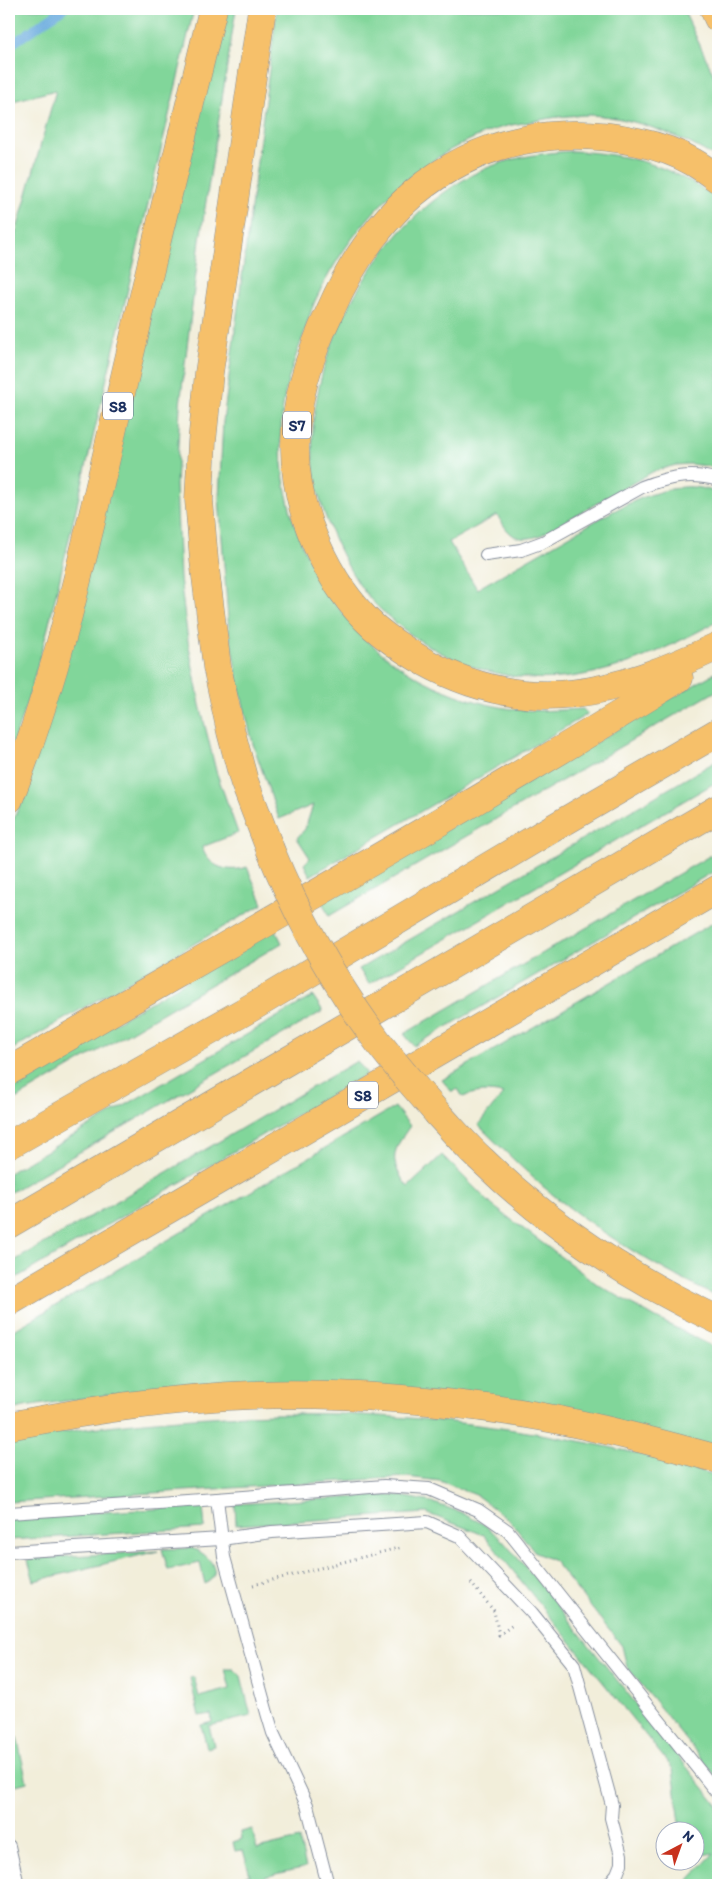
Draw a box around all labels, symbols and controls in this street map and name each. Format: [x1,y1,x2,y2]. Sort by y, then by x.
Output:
road number: S8 [103,392,133,420]
road number: S7 [283,412,311,438]
road number: S8 [348,1082,378,1108]
north arrow [654,1822,704,1872]
text: N [679,1827,697,1846]

